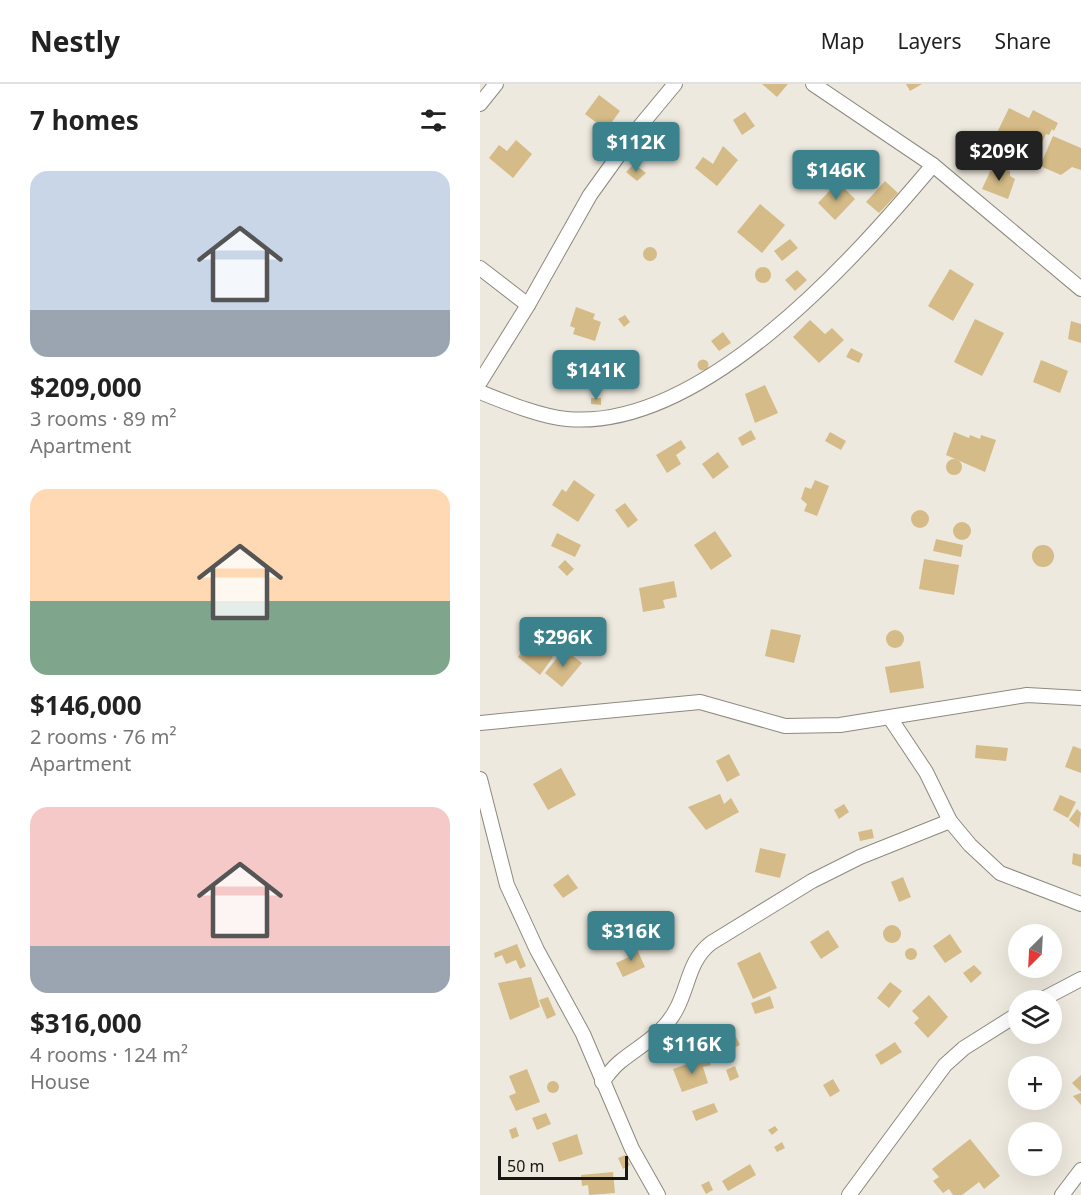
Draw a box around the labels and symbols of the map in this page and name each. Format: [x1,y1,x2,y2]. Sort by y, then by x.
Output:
pin: $112K [594,122,678,173]
pin: $209K [957,131,1041,182]
pin: $146K [794,150,878,201]
pin: $141K [554,350,638,401]
pin: $296K [521,617,605,668]
pin: $316K [589,911,673,962]
north arrow [1008,924,1062,978]
pin: $116K [650,1024,734,1075]
scale bar [498,1153,628,1180]

